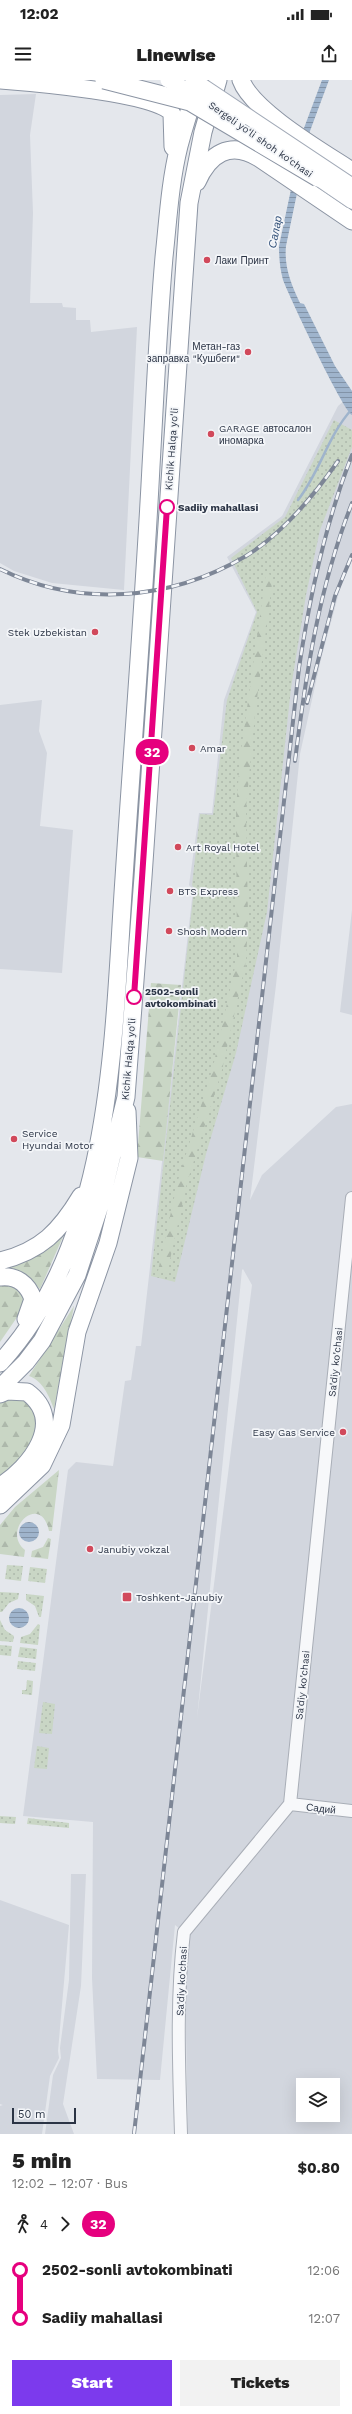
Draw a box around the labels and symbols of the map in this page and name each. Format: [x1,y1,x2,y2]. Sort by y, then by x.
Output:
street label: Sergeli yo‘li shoh ko‘chasi [207,99,315,180]
water label: Салар [266,215,285,249]
marker: Лаки Принт [202,255,212,265]
place label: Лаки Принт [215,255,269,266]
place label: Метан-газ заправка "Кушбеги" [147,341,240,364]
marker: Метан-газ заправка "Кушбеги" [243,347,253,357]
street label: Kichik Halqa yo'li [163,408,180,491]
place label: GARAGE автосалон иномарка [219,423,311,446]
marker: GARAGE автосалон иномарка [206,429,216,439]
marker: Sadiiy mahallasi [159,499,175,515]
place label: Sadiiy mahallasi [178,502,258,513]
place label: Stek Uzbekistan [8,627,87,638]
marker: Stek Uzbekistan [90,627,100,637]
line badge: 32 [134,739,170,765]
marker: Amar [187,743,197,753]
place label: Amar [200,743,226,754]
marker: Art Royal Hotel [173,842,183,852]
place label: Art Royal Hotel [186,842,259,853]
marker: BTS Express [165,886,175,896]
place label: BTS Express [178,886,238,897]
marker: Shosh Modern [164,926,174,936]
place label: Shosh Modern [177,926,247,937]
place label: 2502-sonli avtokombinati [145,986,216,1009]
marker: 2502-sonli avtokombinati [126,989,142,1005]
street label: Kichik Halqa yo'li [119,1018,138,1101]
place label: Service Hyundai Motor [22,1128,94,1151]
marker: Service Hyundai Motor [9,1134,19,1144]
street label: Sa'diy ko'chasi [326,1327,345,1397]
place label: Easy Gas Service [253,1427,335,1438]
marker: Easy Gas Service [338,1427,348,1437]
marker: Janubiy vokzal [85,1544,95,1554]
place label: Janubiy vokzal [98,1544,169,1555]
marker: Toshkent-Janubiy [121,1591,133,1603]
place label: Toshkent-Janubiy [136,1592,223,1603]
street label: Sa'diy ko'chasi [293,1650,312,1720]
street label: Садий [305,1801,336,1816]
street label: Sa'diy ko'chasi [174,1946,189,2016]
scale bar [12,2106,76,2125]

